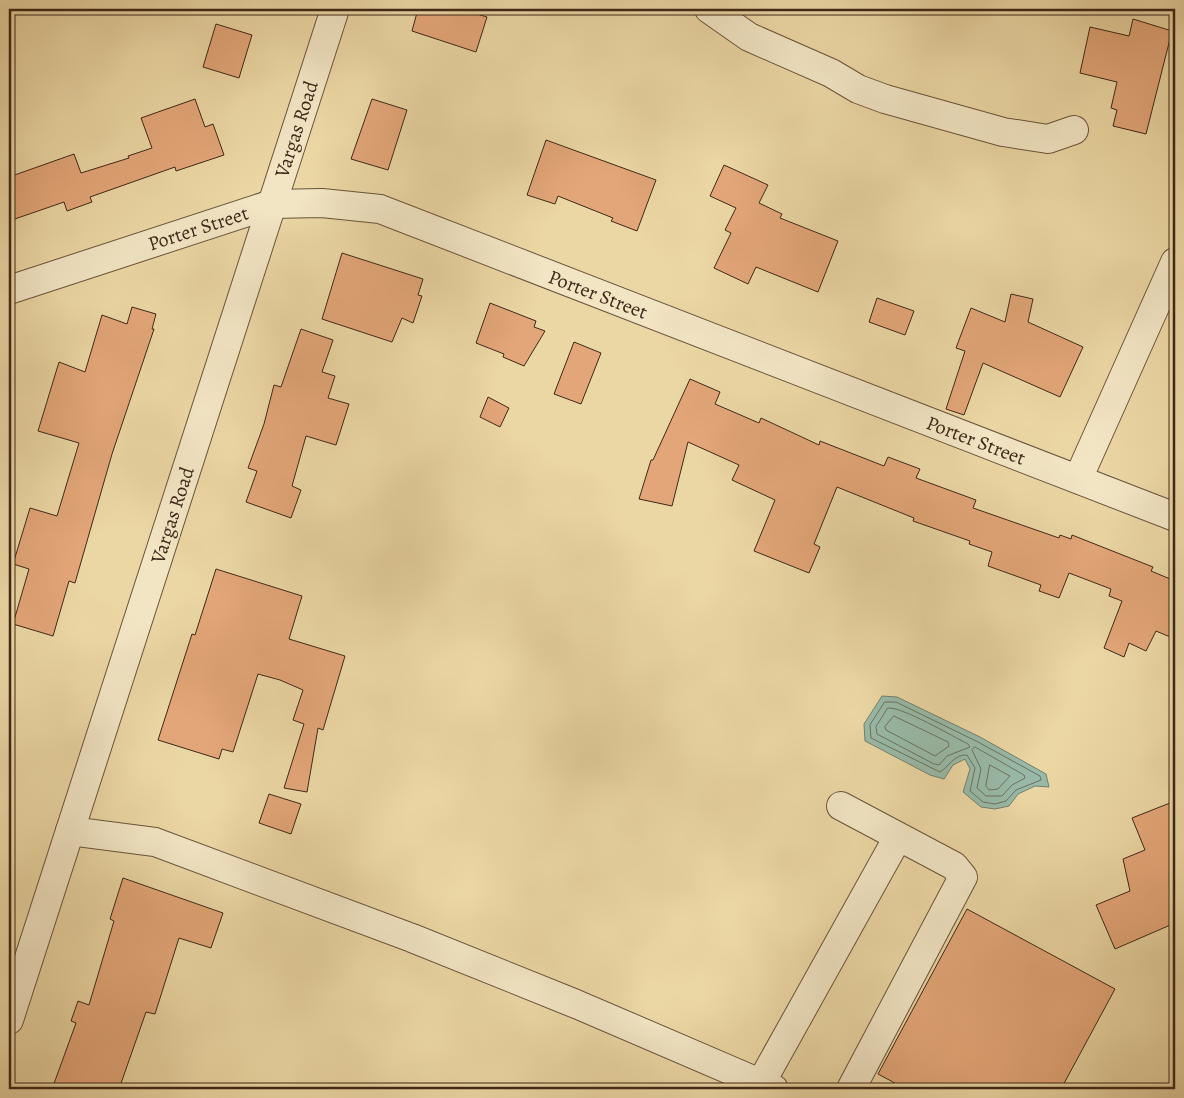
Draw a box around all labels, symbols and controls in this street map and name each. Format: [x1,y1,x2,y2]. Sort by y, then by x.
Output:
street label: Vargas Road [268,77,325,182]
street label: Porter Street [144,199,252,257]
street label: Porter Street [544,263,652,326]
street label: Porter Street [922,409,1030,472]
street label: Vargas Road [144,463,201,568]

